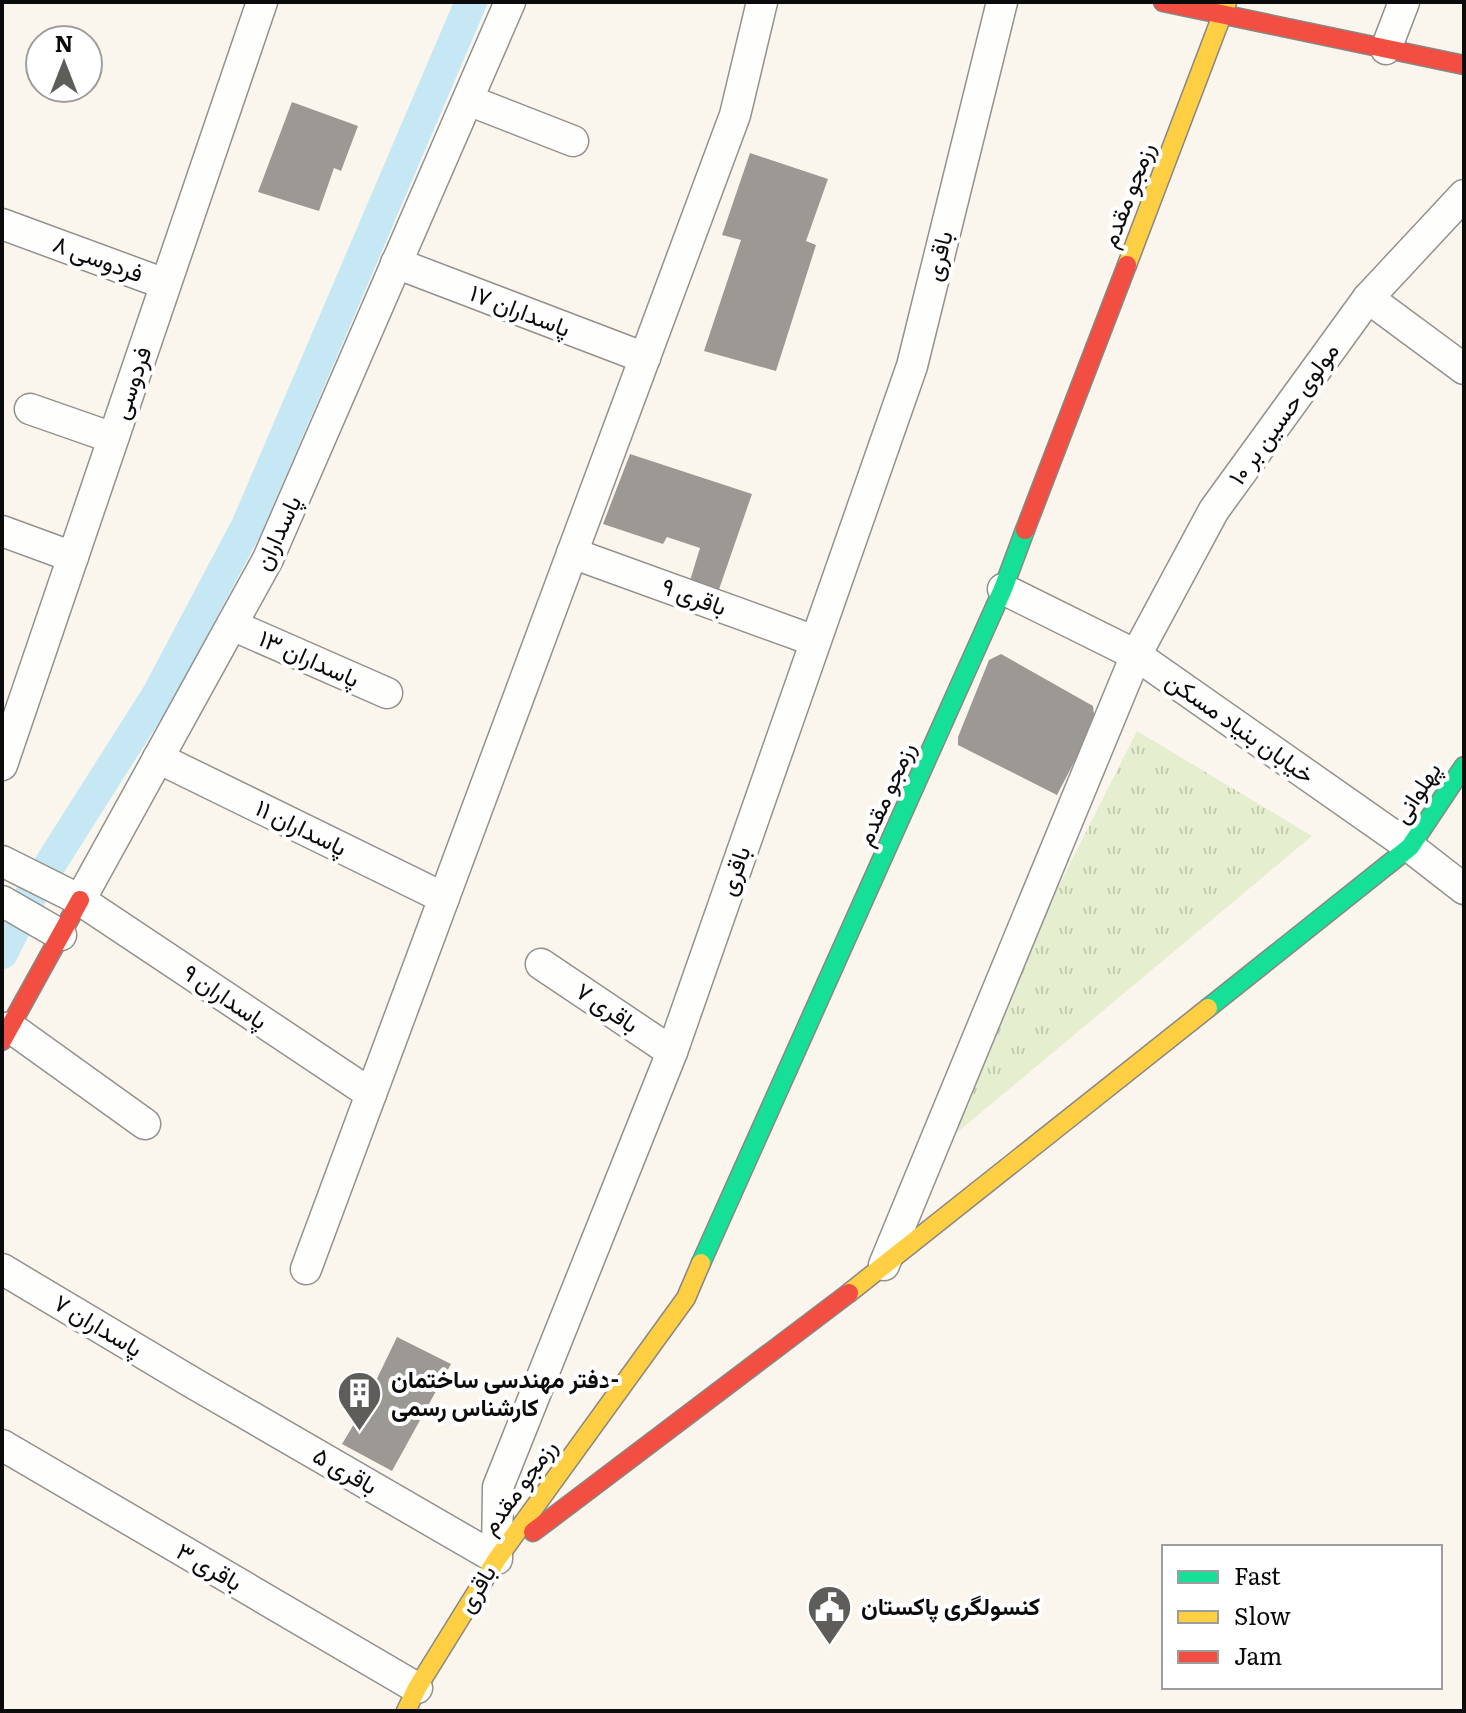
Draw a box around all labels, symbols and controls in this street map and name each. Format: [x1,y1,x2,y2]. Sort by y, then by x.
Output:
north arrow [24,24,104,104]
text: N [55,26,73,59]
street label: رزمجو مقدم [1090,136,1163,252]
street label: فردوسی ۸ [49,224,149,289]
street label: باقری [913,227,960,284]
street label: پاسداران ۱۷ [465,273,576,345]
street label: مولوی حسین بر ۱۰ [1218,334,1346,491]
street label: فردوسی [101,341,158,423]
street label: پاسداران [243,489,309,576]
street label: باقری ۹ [657,567,732,623]
street label: پاسداران ۱۳ [254,619,366,695]
street label: خیابان بنیاد مسکن [1160,662,1323,790]
street label: رزمجو مقدم [845,735,923,851]
street label: پهلوانی [1382,754,1449,830]
street label: پاسداران ۱۱ [250,789,354,864]
street label: باقری [708,841,757,900]
street label: پاسداران ۹ [176,954,276,1037]
street label: باقری ۷ [570,972,647,1040]
street label: پاسداران ۷ [48,1284,150,1365]
place label: دفتر مهندسی ساختمان- کارشناس رسمی [391,1360,619,1423]
building icon: دفتر مهندسی ساختمان- کارشناس رسمی [336,1370,384,1433]
street label: رزمجو مقدم [470,1431,564,1541]
street label: باقری ۵ [307,1436,385,1501]
street label: باقری ۳ [171,1532,250,1598]
legend [1162,1545,1442,1689]
street label: باقری [447,1557,503,1618]
text: Fast [1234,1557,1281,1592]
public building icon: کنسولگری پاکستان [806,1583,854,1646]
place label: کنسولگری پاکستان [861,1587,1040,1623]
text: Slow [1234,1597,1291,1632]
text: Jam [1234,1637,1282,1672]

